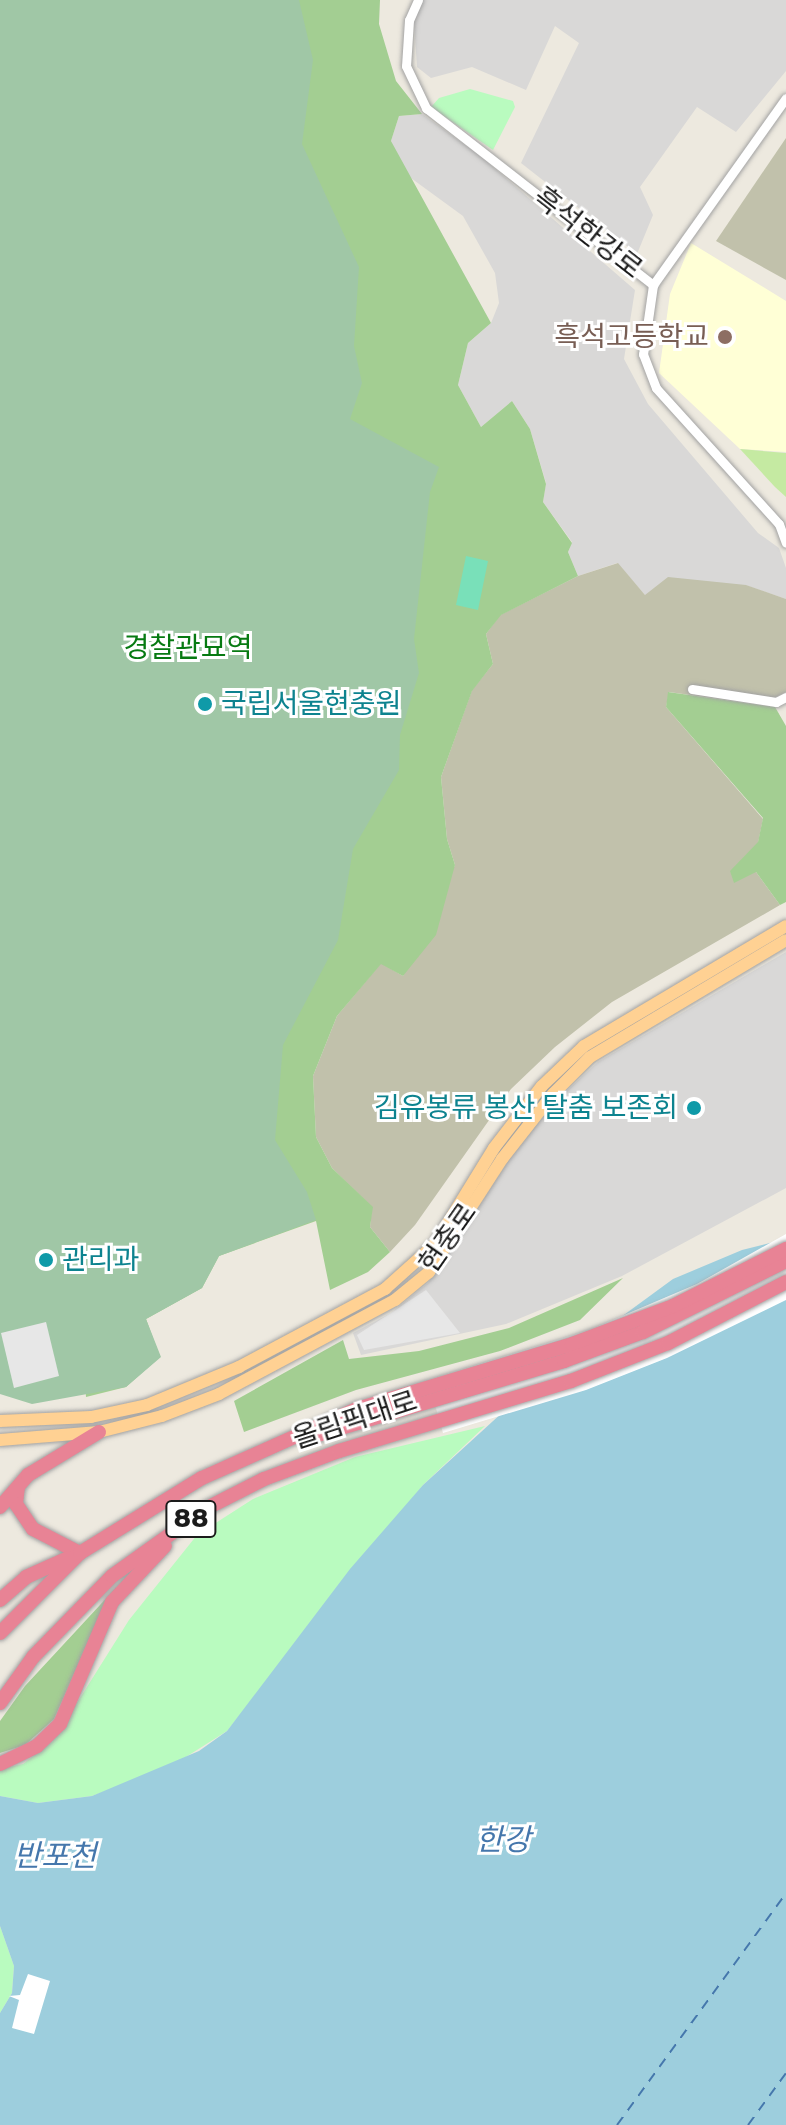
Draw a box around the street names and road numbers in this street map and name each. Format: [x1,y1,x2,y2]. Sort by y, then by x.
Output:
street label: 흑석한강로 [527,180,649,286]
street label: 현충로 [412,1197,484,1279]
street label: 올림픽대로 [289,1384,421,1456]
road number: 88 [165,1497,217,1541]

